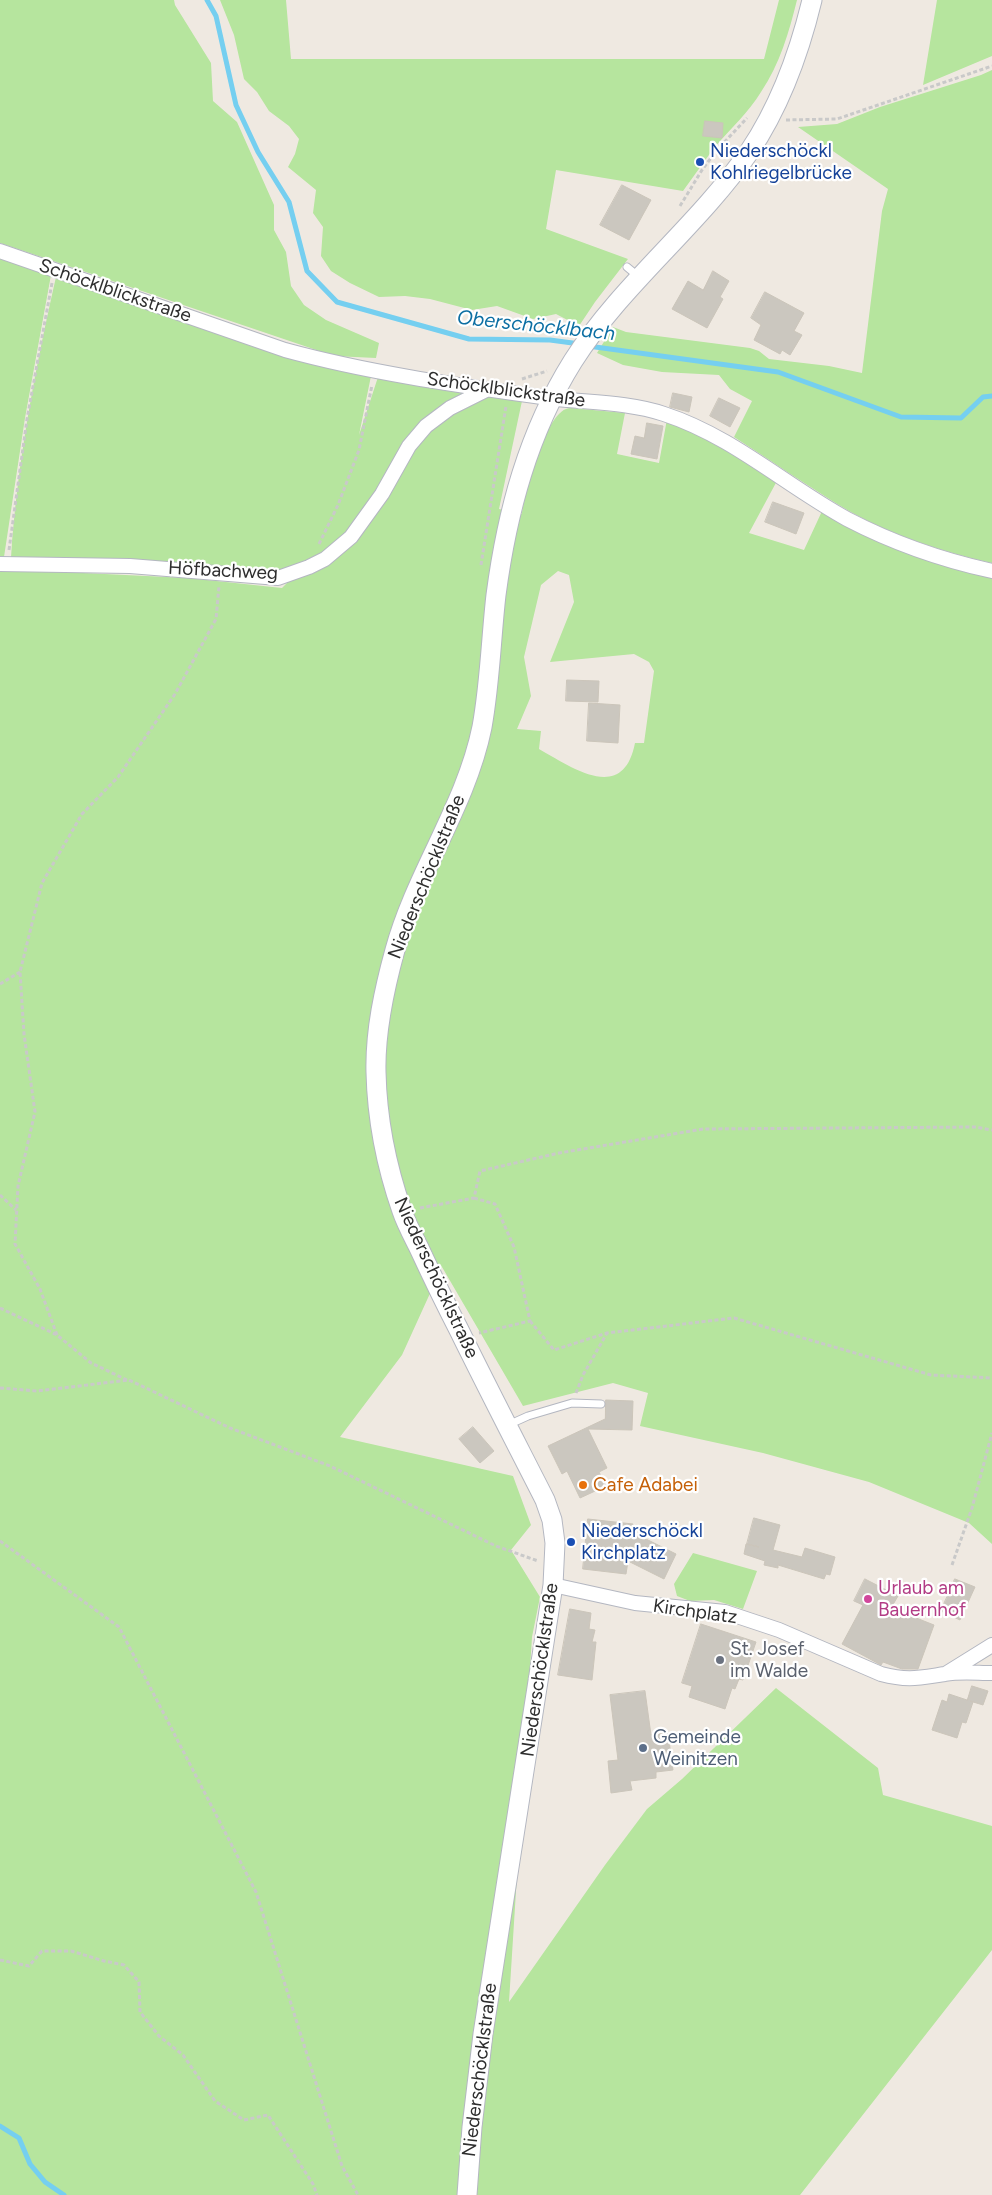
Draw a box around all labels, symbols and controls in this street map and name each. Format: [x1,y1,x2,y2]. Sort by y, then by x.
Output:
place label: Niederschöckl Kohlriegelbrücke [710,140,852,184]
marker: Niederschöckl Kohlriegelbrücke [694,156,706,168]
street label: Schöcklblickstraße [36,254,194,328]
water label: Oberschöcklbach [456,306,616,346]
street label: Schöcklblickstraße [425,368,587,412]
street label: Höfbachweg [167,557,279,585]
street label: Niederschöcklstraße [384,792,470,962]
street label: Niederschöcklstraße [389,1194,483,1362]
place label: Cafe Adabei [593,1474,698,1496]
marker: Cafe Adabei [577,1479,589,1491]
place label: Niederschöckl Kirchplatz [581,1520,703,1564]
marker: Niederschöckl Kirchplatz [565,1536,577,1548]
place label: Urlaub am Bauernhof [878,1577,966,1621]
street label: Niederschöcklstraße [517,1582,563,1758]
marker: Urlaub am Bauernhof [862,1593,874,1605]
street label: Kirchplatz [651,1595,739,1629]
place label: St. Josef im Walde [730,1638,808,1682]
marker: St. Josef im Walde [714,1654,726,1666]
place label: Gemeinde Weinitzen [653,1726,741,1770]
marker: Gemeinde Weinitzen [637,1742,649,1754]
street label: Niederschöcklstraße [458,1982,502,2158]

